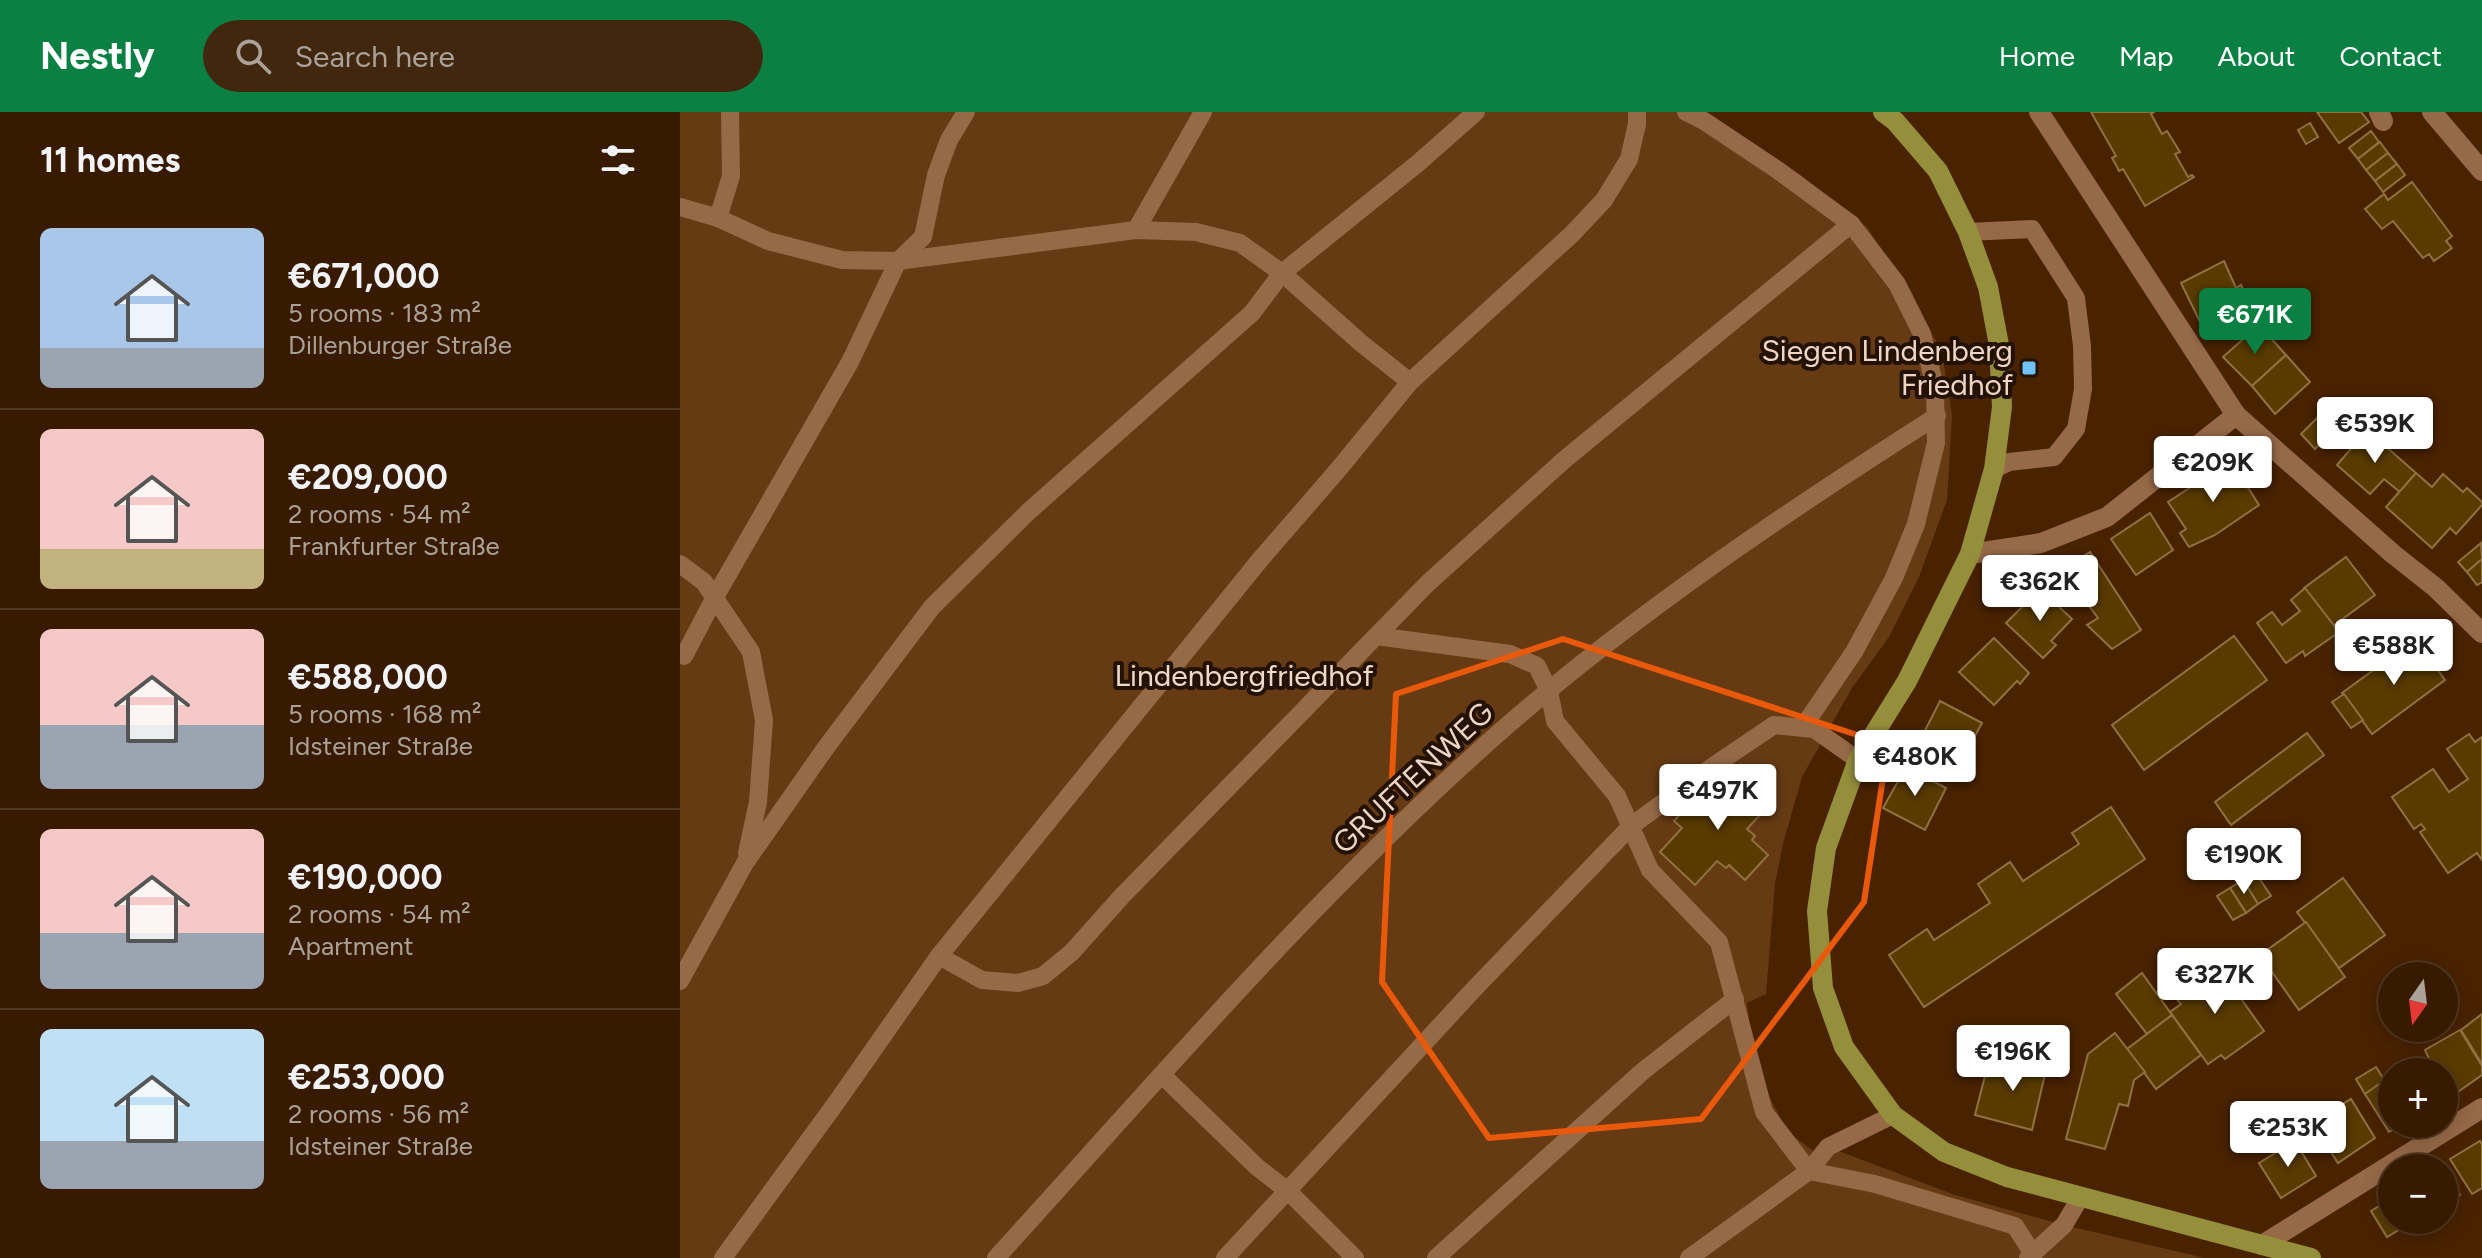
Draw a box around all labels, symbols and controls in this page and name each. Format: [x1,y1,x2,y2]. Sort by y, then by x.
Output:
search box [203,20,763,92]
text: Nestly [40,33,155,79]
icon: search [231,34,275,78]
text: Search here [295,38,455,75]
text: Home [1999,39,2075,73]
text: Map [2119,39,2174,73]
text: About [2218,39,2295,73]
text: Contact [2339,39,2442,73]
icon: filters [596,138,640,182]
text: 11 homes [40,140,180,181]
text: €671,000 [288,256,439,297]
icon: home [104,260,200,356]
pin: €671K [2199,288,2311,356]
text: 5 rooms · 183 m² [288,297,481,329]
text: €671K [2217,298,2293,330]
text: Dillenburger Straße [288,329,512,361]
place label: Siegen Lindenberg Friedhof [1761,332,2013,403]
marker: Siegen Lindenberg Friedhof [2020,359,2038,377]
pin: €539K [2319,397,2431,465]
text: €539K [2335,407,2415,439]
pin: €209K [2157,436,2269,504]
text: €209K [2172,446,2254,478]
text: €209,000 [288,457,448,498]
icon: home [104,461,200,557]
text: 2 rooms · 54 m² [288,498,471,530]
text: Frankfurter Straße [288,530,500,562]
pin: €362K [1984,555,2096,623]
text: €362K [2000,565,2080,597]
pin: €588K [2338,619,2450,687]
text: €588K [2353,629,2435,661]
text: €588,000 [288,657,448,698]
park label: Lindenbergfriedhof [1114,657,1374,694]
icon: home [104,661,200,757]
street label: GRUFTENWEG [1325,694,1501,861]
text: 5 rooms · 168 m² [288,698,481,730]
text: Idsteiner Straße [288,730,473,762]
pin: €480K [1859,730,1971,798]
text: €480K [1873,740,1957,772]
pin: €497K [1662,764,1774,832]
text: €497K [1677,774,1759,806]
pin: €190K [2188,828,2300,896]
text: €190K [2205,838,2283,870]
text: €190,000 [288,857,443,898]
icon: home [104,861,200,957]
text: 2 rooms · 54 m² [288,898,471,930]
text: Apartment [288,930,414,962]
pin: €327K [2159,948,2271,1016]
text: €327K [2175,958,2255,990]
north arrow [2378,962,2458,1042]
map controls [2378,962,2458,1234]
pin: €196K [1957,1025,2069,1093]
text: €196K [1975,1035,2051,1067]
text: €253,000 [288,1057,445,1098]
button: + [2378,1058,2458,1138]
icon: home [104,1061,200,1157]
text: 2 rooms · 56 m² [288,1098,469,1130]
pin: €253K [2232,1101,2344,1169]
text: €253K [2248,1111,2328,1143]
text: Idsteiner Straße [288,1130,473,1162]
button: − [2378,1154,2458,1234]

